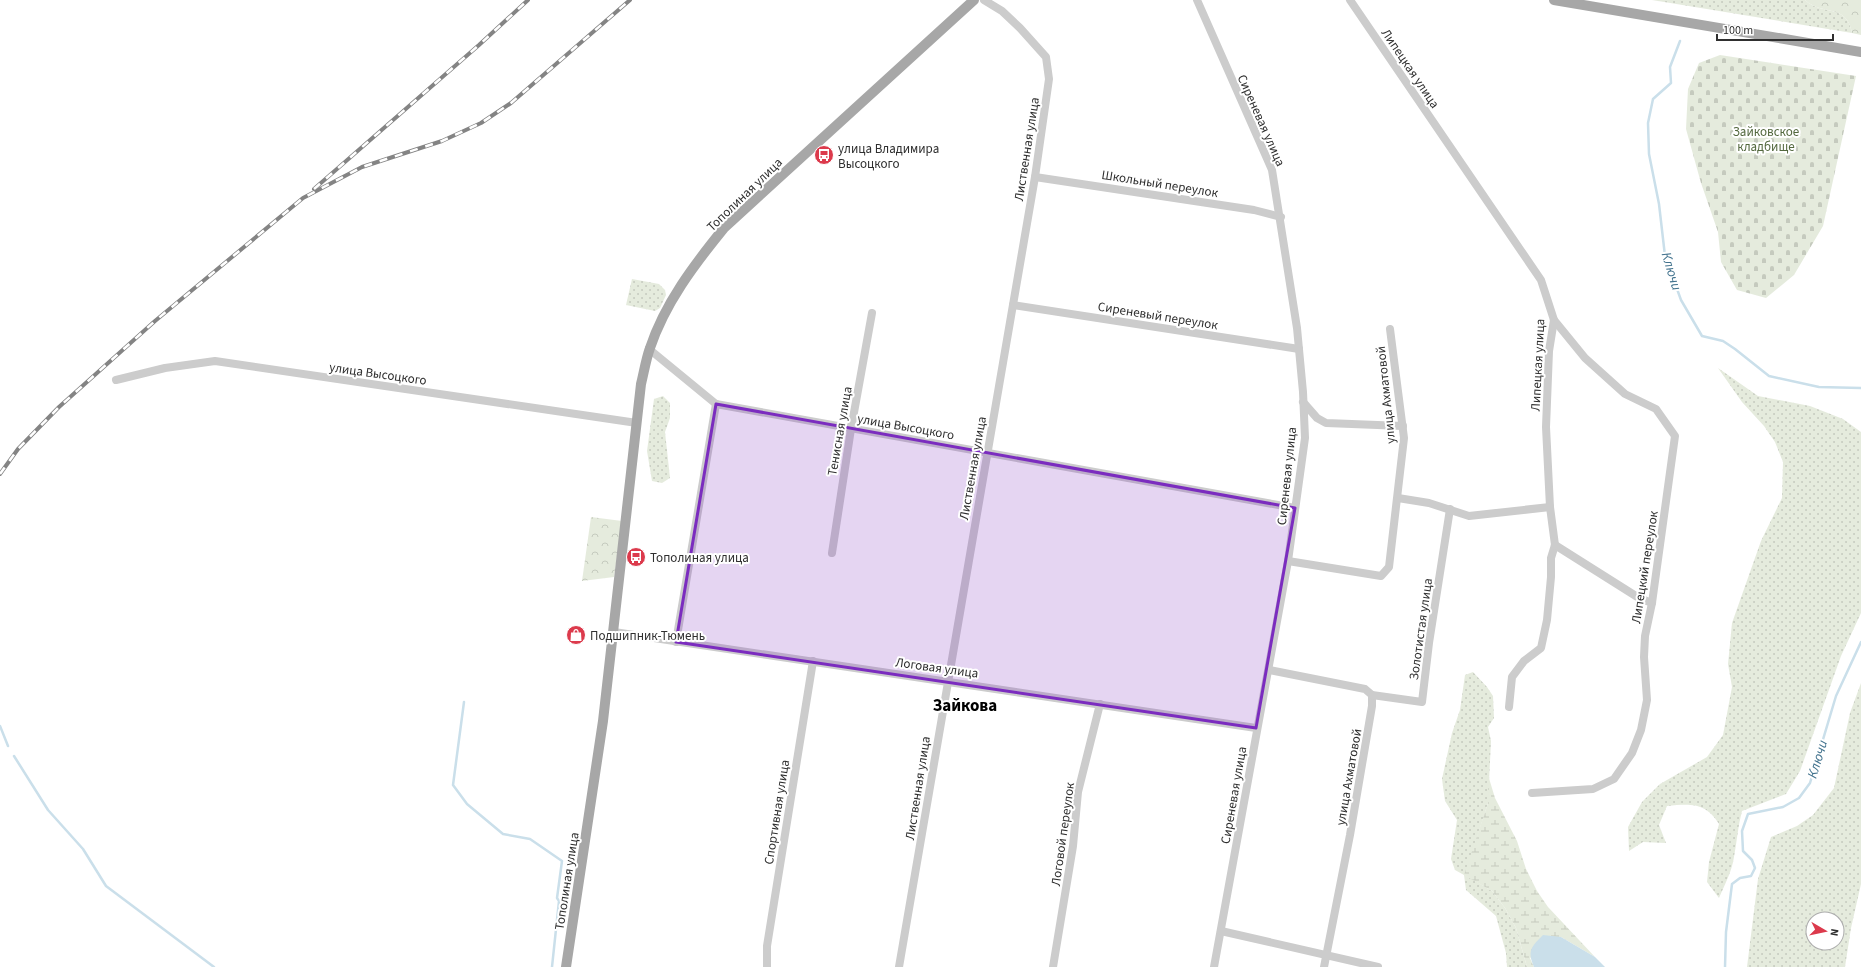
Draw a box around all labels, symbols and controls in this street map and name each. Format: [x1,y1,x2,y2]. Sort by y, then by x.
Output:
scale bar [1717,16,1833,42]
text: 100 m [1723,22,1753,39]
street label: Липецкая улица [1377,25,1444,112]
street label: Сиреневая улица [1233,72,1289,169]
street label: Лиственная улица [1010,96,1044,202]
park label: Зайковское кладбище [1733,123,1799,156]
place label: улица Владимира Высоцкого [838,140,939,173]
bus stop icon: улица Владимира Высоцкого [813,144,835,166]
street label: Тополиная улица [703,154,787,236]
street label: Школьный переулок [1100,166,1220,202]
water label: Ключи [1656,250,1686,293]
street label: Сиреневый переулок [1097,298,1220,334]
street label: Липецкая улица [1527,318,1549,412]
street label: улица Ахматовой [1372,345,1400,445]
street label: улица Высоцкого [328,358,428,390]
street label: Тенисная улица [823,385,857,477]
street label: улица Высоцкого [856,410,956,444]
street label: Лиственная улица [955,415,991,521]
street label: Сиреневая улица [1273,426,1301,526]
street label: Липецкий переулок [1627,509,1663,625]
bus stop icon: Тополиная улица [625,546,647,568]
place label: Тополиная улица [650,549,749,567]
street label: Золотистая улица [1405,577,1437,681]
shop icon: Подшипник-Тюмень [565,624,587,646]
place label: Подшипник-Тюмень [590,627,705,645]
street label: Логовая улица [894,653,980,683]
district label: Зайкова [933,694,997,718]
street label: улица Ахматовой [1332,727,1366,827]
street label: Лиственная улица [901,735,935,841]
water label: Ключи [1803,738,1833,781]
street label: Сиреневая улица [1217,745,1251,845]
street label: Спортивная улица [760,758,794,866]
street label: Логовой переулок [1047,781,1079,887]
street label: Тополиная улица [550,831,584,931]
north arrow [1805,911,1845,951]
text: N [1826,928,1842,937]

